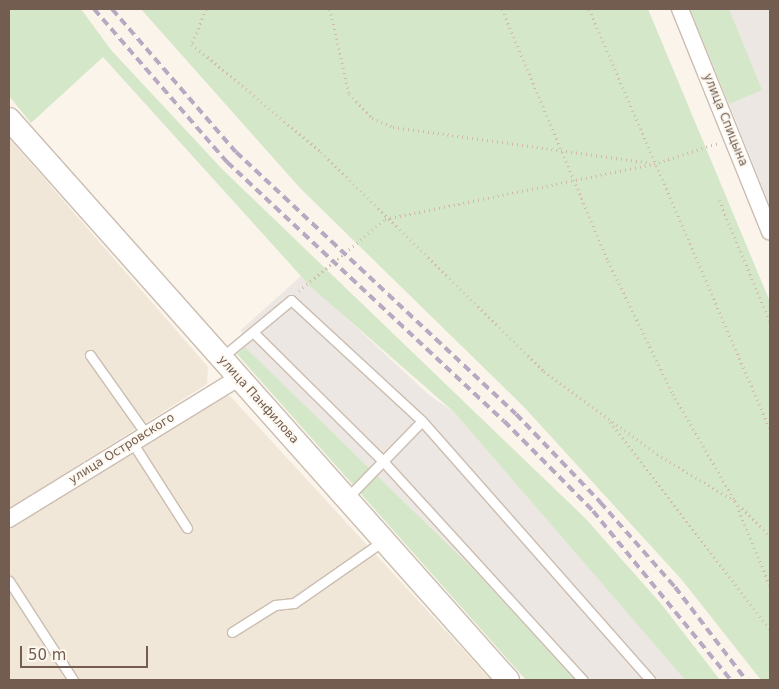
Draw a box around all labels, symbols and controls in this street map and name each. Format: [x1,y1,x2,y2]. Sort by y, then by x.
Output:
street label: улица Спицына [700,72,750,168]
street label: улица Панфилова [215,353,301,447]
street label: улица Островского [67,411,177,487]
scale bar [22,636,150,668]
text: 50 m [28,646,66,664]

